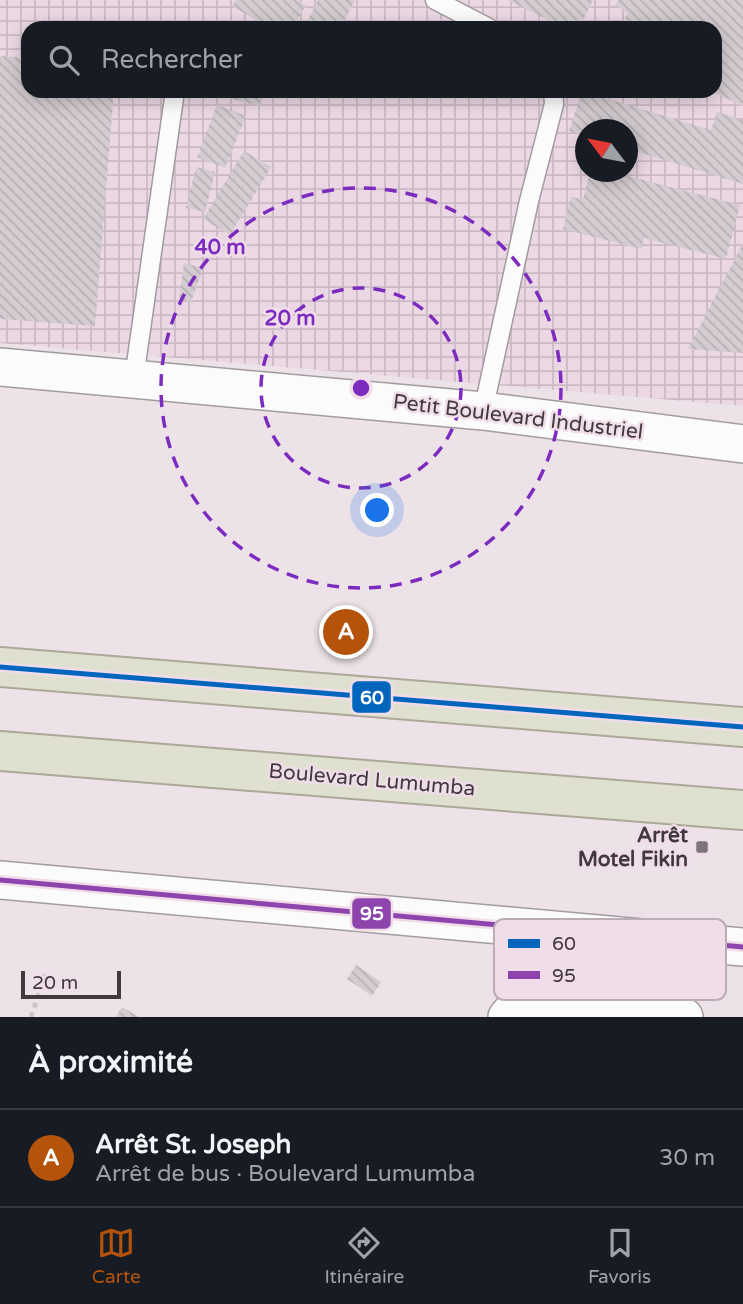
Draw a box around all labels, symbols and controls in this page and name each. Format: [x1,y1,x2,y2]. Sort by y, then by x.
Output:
search box [21,21,722,98]
icon: search [45,41,83,79]
text: Rechercher [101,44,243,75]
north arrow [575,119,638,182]
text: 40 m [194,235,246,260]
text: 20 m [264,306,316,331]
centre of rings [349,376,373,400]
street label: Petit Boulevard Industriel [392,389,644,445]
your location [360,493,394,527]
pin: A [323,606,369,658]
line badge: 60 [351,680,392,714]
text: 60 [360,687,384,709]
street label: Boulevard Lumumba [268,759,476,801]
place label: Arrêt Motel Fikin [578,823,688,872]
marker: Arrêt Motel Fikin [694,839,710,855]
line badge: 95 [351,897,392,930]
text: 95 [360,903,384,925]
legend [494,919,726,1000]
text: 60 [552,933,576,955]
text: 95 [552,965,576,987]
scale bar [21,968,121,1000]
text: 20 m [32,972,78,994]
text: À proximité [28,1044,193,1081]
text: Arrêt St. Joseph [95,1129,291,1160]
text: A [42,1144,60,1172]
text: 30 m [659,1144,715,1172]
text: Arrêt de bus · Boulevard Lumumba [95,1160,475,1188]
tab: Carte [92,1224,141,1288]
tab: Itinéraire [324,1224,404,1288]
tab: Favoris [588,1224,651,1288]

